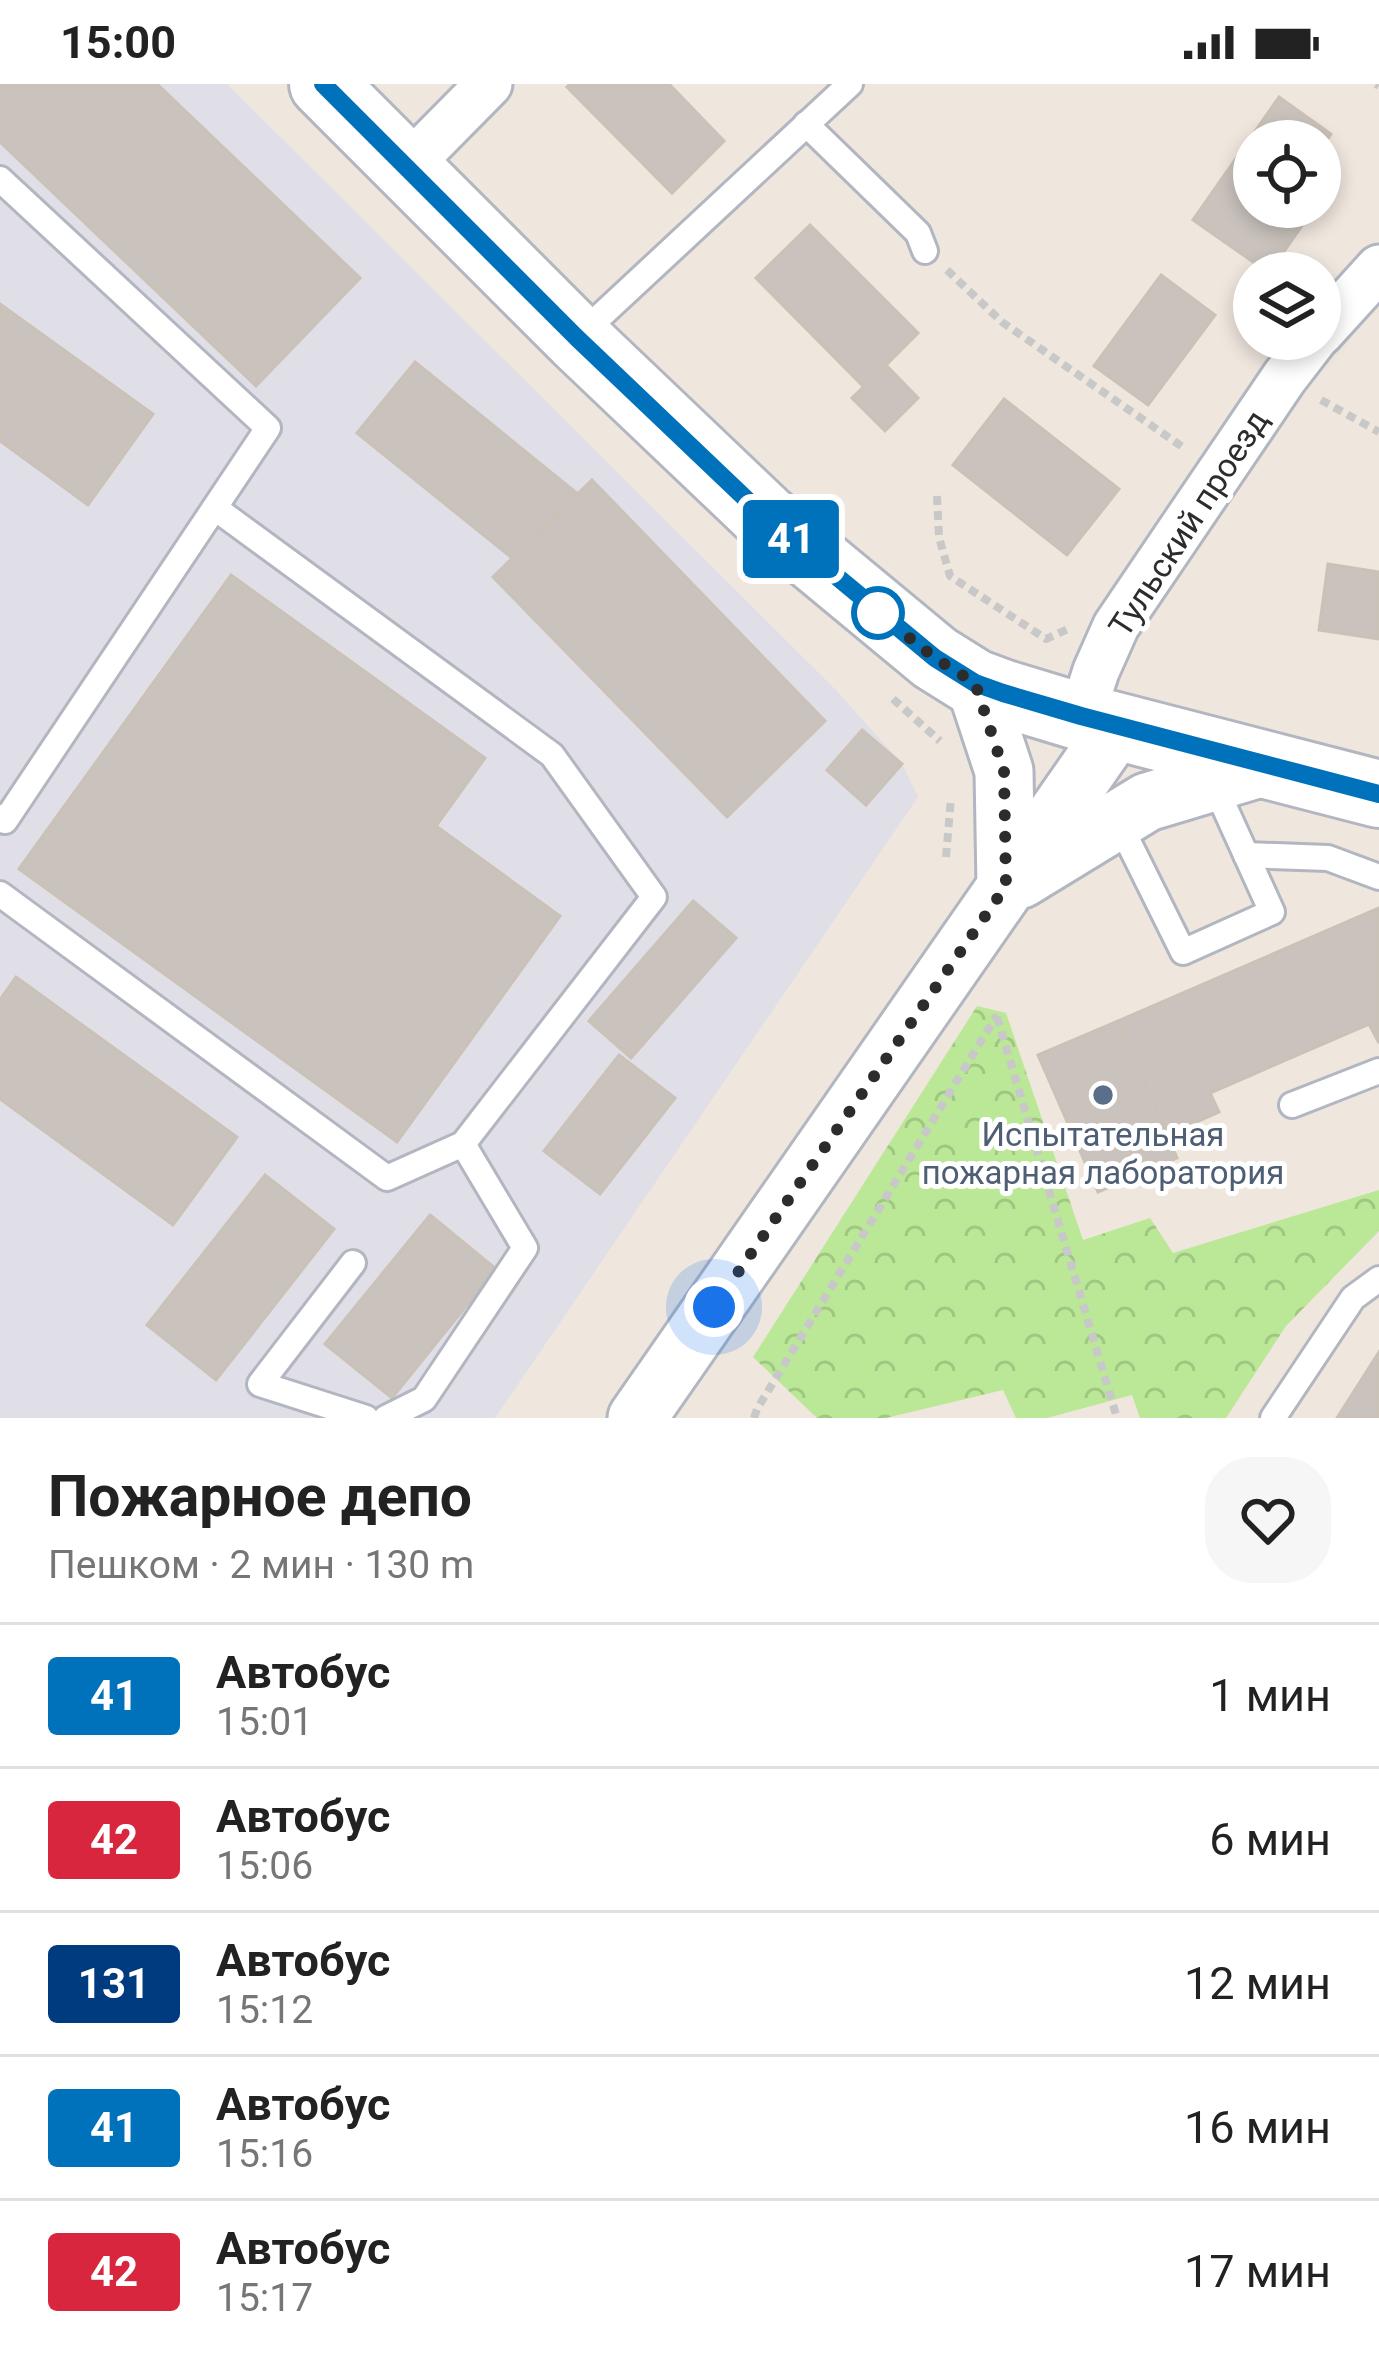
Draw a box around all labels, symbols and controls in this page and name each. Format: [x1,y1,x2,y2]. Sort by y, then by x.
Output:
text: 15:00 [60,16,176,69]
map controls [1233,120,1341,360]
button: locate [1233,120,1341,228]
button: layers [1233,252,1341,360]
street label: Тульский проезд [1101,403,1276,644]
line badge: 41 [737,500,845,578]
text: 41 [767,514,815,563]
unlabelled marker [853,588,903,638]
marker: Испытательная пожарная лаборатория [1090,1082,1116,1108]
place label: Испытательная пожарная лаборатория [922,1115,1284,1192]
your location [684,1277,744,1337]
button: heart [1205,1457,1331,1583]
text: Пожарное депо [48,1463,472,1530]
text: Пешком · 2 мин · 130 m [48,1542,474,1588]
text: Автобус [216,1646,391,1699]
text: 1 мин [1209,1669,1331,1722]
text: 41 [90,1671,138,1720]
text: 15:01 [216,1699,313,1745]
text: Автобус [216,1790,391,1843]
text: 6 мин [1209,1813,1331,1866]
text: 42 [90,1815,138,1864]
text: 15:06 [216,1843,313,1889]
text: Автобус [216,1934,391,1987]
text: 12 мин [1184,1957,1331,2010]
text: 131 [78,1959,150,2008]
text: 15:12 [216,1987,313,2033]
text: Автобус [216,2078,391,2131]
text: 16 мин [1184,2101,1331,2154]
text: 41 [90,2103,138,2152]
text: 15:16 [216,2131,313,2177]
text: Автобус [216,2222,391,2275]
text: 17 мин [1184,2245,1331,2298]
text: 42 [90,2247,138,2296]
text: 15:17 [216,2275,313,2321]

